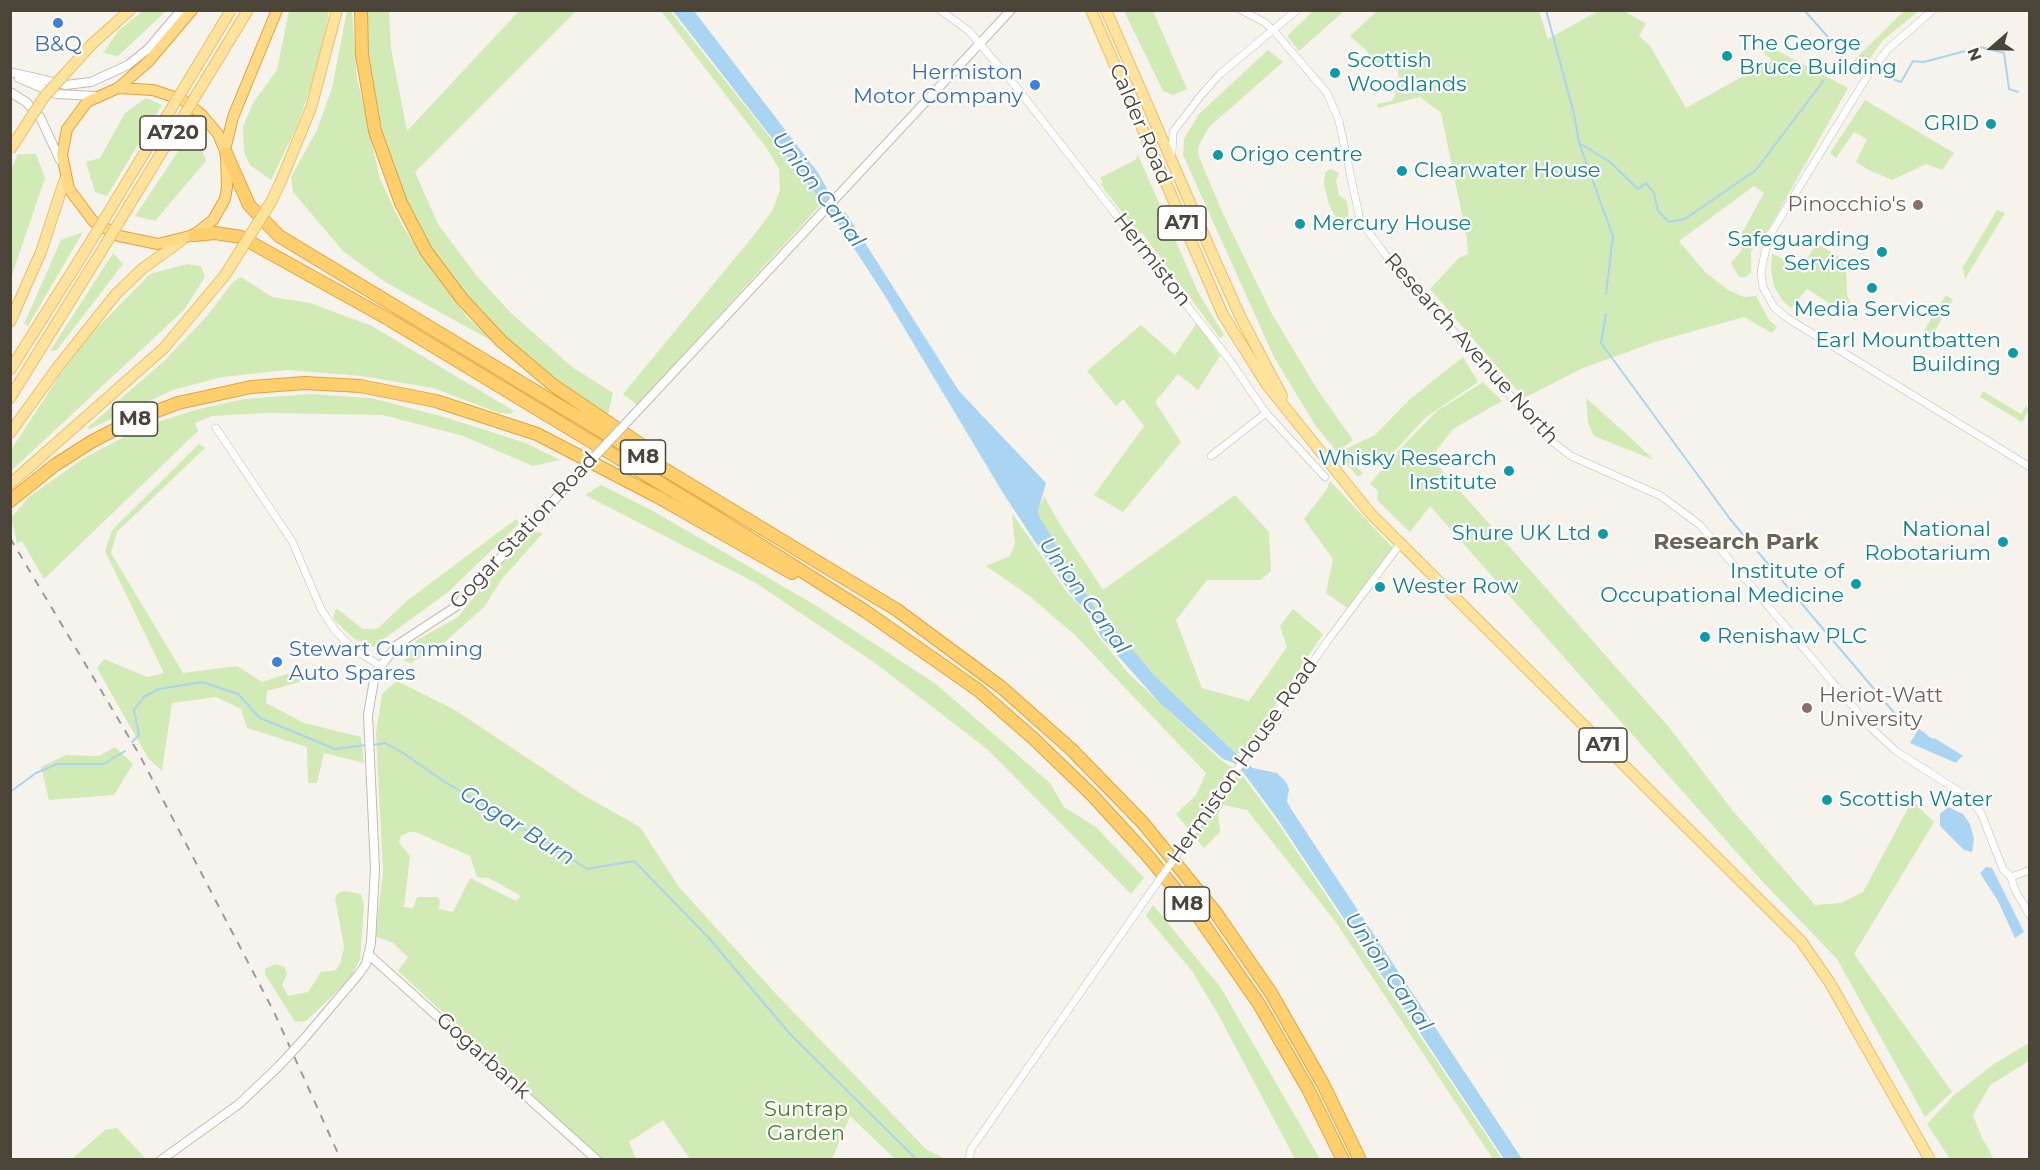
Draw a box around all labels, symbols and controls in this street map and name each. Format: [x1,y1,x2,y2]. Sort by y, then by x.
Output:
marker: B&Q [51,16,65,30]
north arrow [1962,18,2022,78]
place label: The George Bruce Building [1739,31,1897,81]
place label: B&Q [34,32,82,58]
text: N [1963,45,1986,64]
place label: Scottish Woodlands [1347,48,1466,98]
marker: The George Bruce Building [1720,49,1734,63]
place label: Hermiston Motor Company [853,60,1023,110]
street label: Calder Road [1103,60,1177,188]
marker: Scottish Woodlands [1328,66,1342,80]
marker: Hermiston Motor Company [1028,78,1042,92]
place label: GRID [1924,111,1979,137]
road number: A720 [140,116,206,150]
marker: GRID [1984,117,1998,131]
water label: Union Canal [766,127,870,253]
place label: Origo centre [1230,142,1362,168]
marker: Origo centre [1211,148,1225,162]
place label: Clearwater House [1414,158,1600,184]
marker: Clearwater House [1395,164,1409,178]
place label: Pinocchio's [1787,192,1906,218]
marker: Pinocchio's [1911,198,1925,212]
road number: A71 [1158,206,1206,240]
street label: Hermiston [1108,208,1196,312]
place label: Mercury House [1312,211,1471,237]
marker: Mercury House [1293,217,1307,231]
place label: Safeguarding Services [1728,227,1870,277]
marker: Safeguarding Services [1875,245,1889,259]
street label: Research Avenue North [1378,248,1564,450]
marker: Media Services [1865,281,1879,295]
place label: Media Services [1794,297,1950,323]
place label: Earl Mountbatten Building [1815,328,2001,378]
marker: Earl Mountbatten Building [2006,346,2020,360]
road number: M8 [112,402,158,436]
road number: M8 [620,440,666,474]
place label: Whisky Research Institute [1318,446,1497,496]
street label: Gogar Station Road [445,447,603,615]
marker: Whisky Research Institute [1502,464,1516,478]
place label: National Robotarium [1864,517,1991,567]
place label: Shure UK Ltd [1452,521,1591,547]
marker: Shure UK Ltd [1596,527,1610,541]
district label: Research Park [1653,530,1819,556]
water label: Union Canal [1033,532,1135,660]
marker: National Robotarium [1996,535,2010,549]
place label: Institute of Occupational Medicine [1600,559,1844,609]
place label: Wester Row [1392,574,1518,600]
marker: Institute of Occupational Medicine [1849,577,1863,591]
marker: Wester Row [1373,580,1387,594]
place label: Renishaw PLC [1717,624,1867,650]
marker: Renishaw PLC [1698,630,1712,644]
place label: Stewart Cumming Auto Spares [289,637,483,687]
street label: Hermiston House Road [1162,653,1324,869]
marker: Stewart Cumming Auto Spares [270,655,284,669]
place label: Heriot-Watt University [1819,683,1943,733]
marker: Heriot-Watt University [1800,701,1814,715]
road number: A71 [1579,728,1627,762]
water label: Gogar Burn [455,780,579,872]
place label: Scottish Water [1839,787,1993,813]
marker: Scottish Water [1820,793,1834,807]
road number: M8 [1164,887,1210,921]
water label: Union Canal [1338,907,1438,1037]
street label: Gogarbank [431,1007,535,1105]
park label: Suntrap Garden [764,1097,848,1147]

